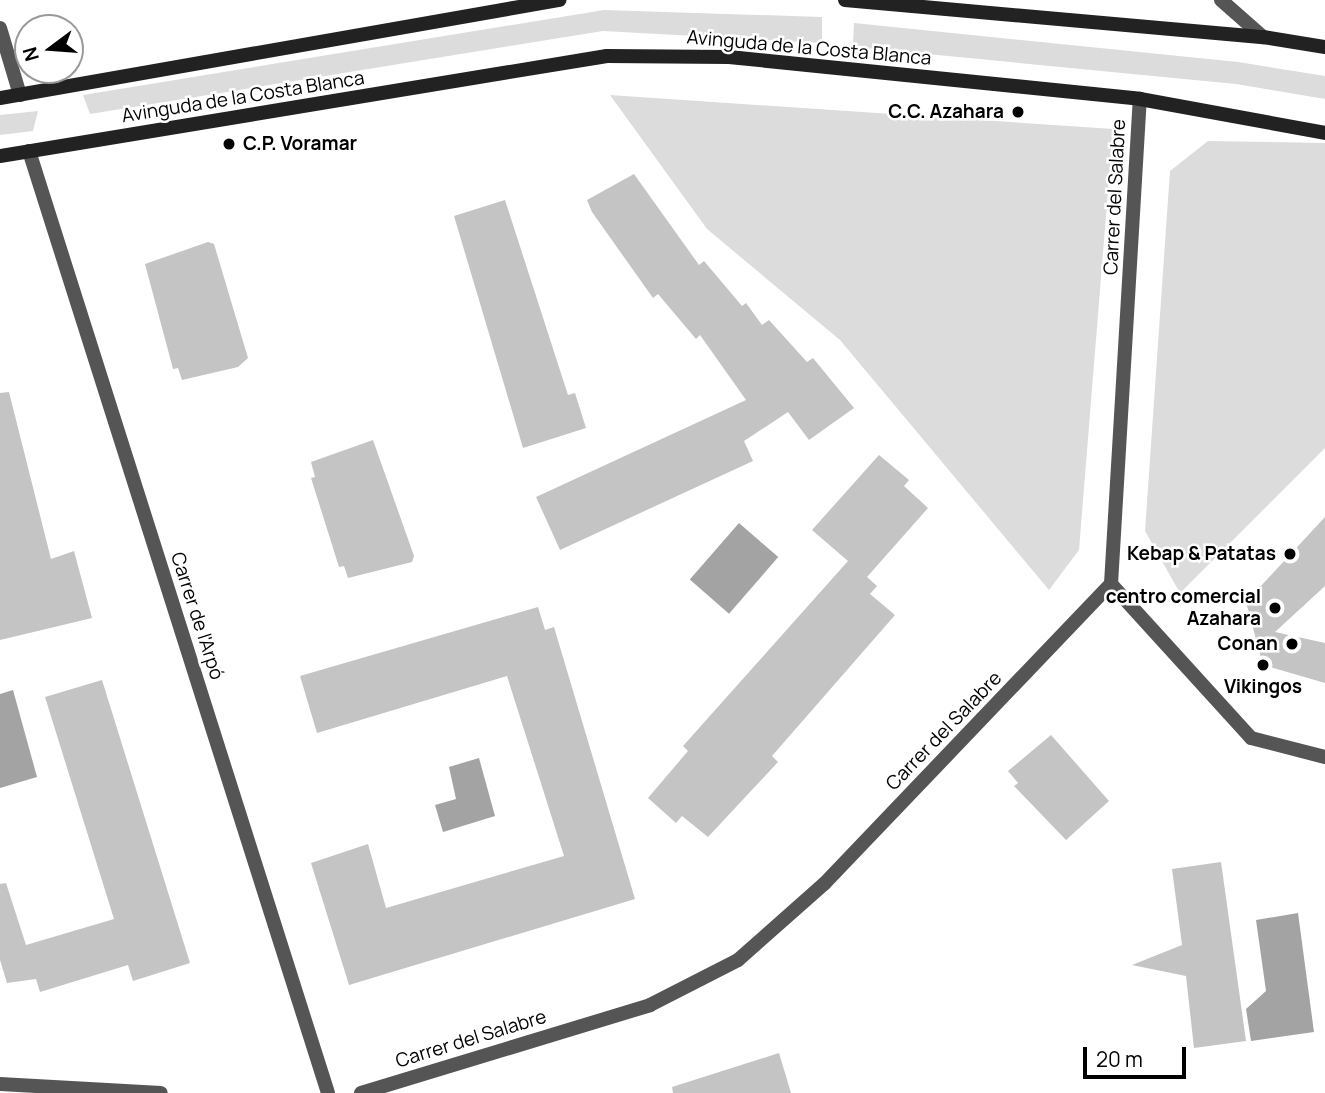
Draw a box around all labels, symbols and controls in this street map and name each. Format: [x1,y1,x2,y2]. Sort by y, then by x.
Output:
north arrow [14,14,84,84]
street label: Avinguda de la Costa Blanca [686,26,932,70]
text: N [16,44,45,64]
street label: Avinguda de la Costa Blanca [120,67,366,127]
place label: C.C. Azahara [888,101,1004,123]
marker: C.C. Azahara [1010,104,1026,120]
street label: Carrer del Salabre [1100,118,1130,276]
place label: C.P. Voramar [243,133,357,155]
marker: C.P. Voramar [221,136,237,152]
place label: Kebap & Patatas [1127,543,1276,565]
marker: Kebap & Patatas [1282,546,1298,562]
street label: Carrer de l'Arpó [166,549,228,683]
place label: centro comercial Azahara [1106,586,1261,630]
marker: centro comercial Azahara [1267,600,1283,616]
place label: Conan [1218,633,1278,655]
marker: Conan [1284,636,1300,652]
marker: Vikingos [1255,657,1271,673]
street label: Carrer del Salabre [882,667,1006,795]
place label: Vikingos [1224,676,1302,698]
street label: Carrer del Salabre [393,1005,549,1073]
scale bar [1087,1034,1190,1078]
text: 20 m [1096,1045,1143,1073]

